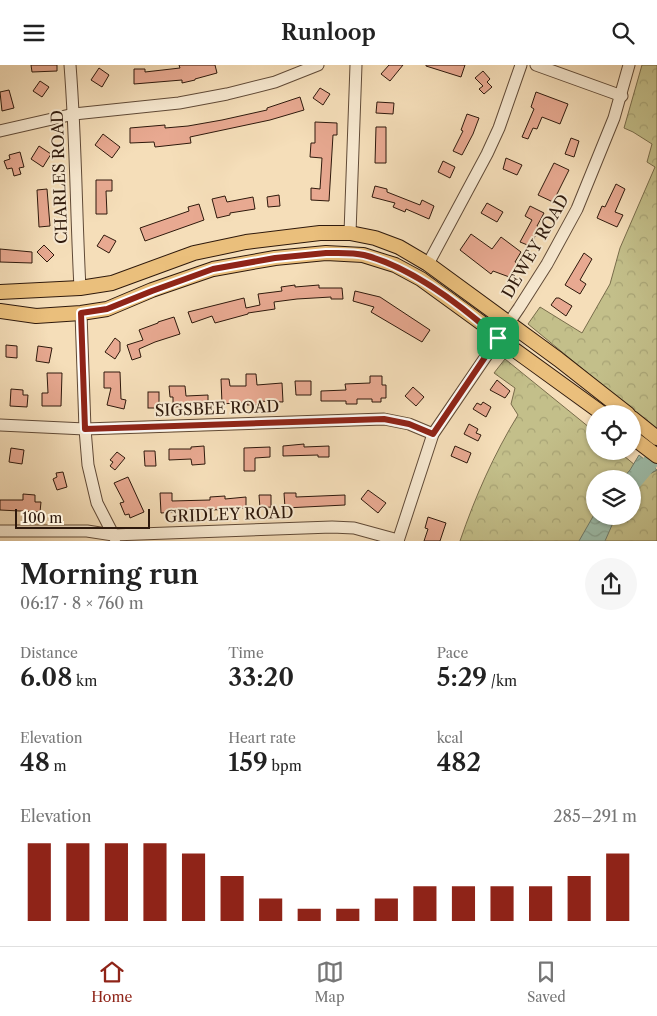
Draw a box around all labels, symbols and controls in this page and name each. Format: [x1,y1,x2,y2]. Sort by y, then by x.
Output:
icon: menu [20,19,48,47]
text: Runloop [281,19,376,46]
icon: search [609,19,637,47]
street label: CHARLES ROAD [47,110,71,244]
street label: DEWEY ROAD [497,191,573,301]
pin [477,317,519,359]
icon: arrive [484,324,512,352]
street label: SIGSBEE ROAD [154,396,280,420]
map controls [586,405,641,525]
button: locate [586,405,641,460]
button: layers [586,470,641,525]
street label: GRIDLEY ROAD [164,502,294,526]
scale bar [15,506,150,529]
text: 100 m [22,509,62,527]
text: Morning run [20,557,199,591]
button: share [585,558,637,610]
text: 06:17 · 8 × 760 m [20,593,144,613]
text: Distance [20,644,78,662]
text: Time [228,644,264,662]
text: Pace [437,644,468,662]
text: 6.08 [20,662,72,693]
text: 33:20 [228,662,294,693]
text: 5:29 [437,662,487,693]
text: km [72,672,97,690]
text: /km [487,672,517,690]
text: Elevation [20,729,83,747]
text: Heart rate [228,729,296,747]
text: kcal [437,729,463,747]
text: 48 [20,747,50,778]
text: 159 [228,747,268,778]
text: 482 [437,747,481,778]
text: m [50,757,67,775]
text: bpm [268,757,302,775]
text: Elevation [20,806,91,826]
text: 285–291 m [553,806,637,826]
tab: Home [91,958,132,1006]
tab: Map [315,958,345,1006]
tab: Saved [527,958,566,1006]

